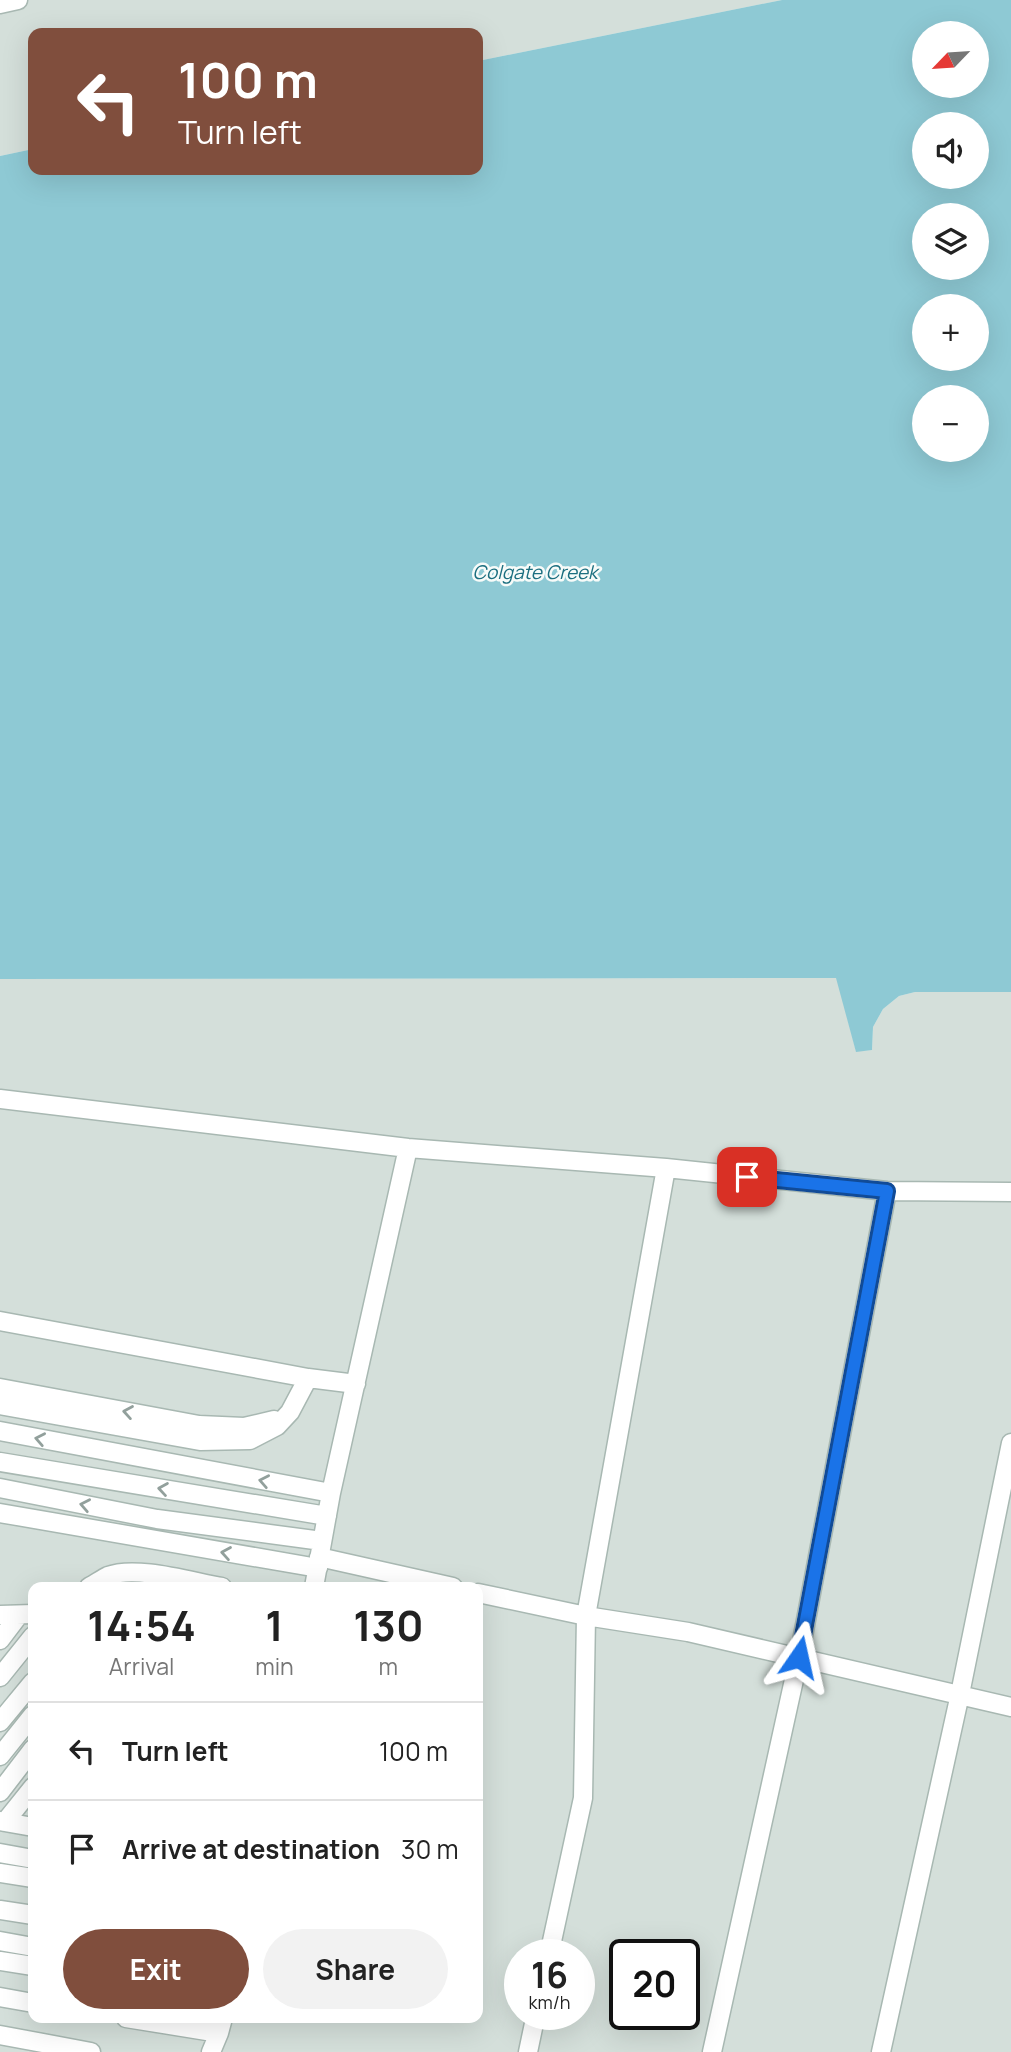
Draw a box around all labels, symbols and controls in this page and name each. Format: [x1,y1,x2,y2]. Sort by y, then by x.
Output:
north arrow [912,21,989,98]
map controls [912,21,989,462]
text: 100 m [178,46,318,113]
icon: left [63,56,154,147]
text: Turn left [178,110,302,154]
button: sound [912,112,989,189]
button: layers [912,203,989,280]
button: + [912,294,989,371]
button: − [912,385,989,462]
water label: Colgate Creek [472,559,600,585]
pin [717,1147,777,1207]
icon: arrive [728,1158,766,1196]
one-way arrow [122,1405,134,1420]
one-way arrow [34,1432,46,1447]
one-way arrow [258,1474,270,1489]
one-way arrow [157,1482,169,1497]
one-way arrow [79,1498,91,1513]
one-way arrow [220,1546,232,1561]
text: 14:54 [87,1596,196,1654]
text: 1 [265,1596,284,1654]
text: 130 [353,1596,424,1654]
position arrow [762,1620,836,1694]
text: Arrival [109,1650,174,1682]
text: min [255,1650,294,1682]
text: m [379,1650,398,1682]
icon: left [63,1732,101,1770]
text: Turn left [122,1733,229,1769]
text: 100 m [379,1733,448,1769]
icon: arrive [63,1830,101,1868]
text: Arrive at destination [122,1831,380,1867]
text: 30 m [401,1831,459,1867]
button: Exit [63,1929,249,2009]
button: Share [263,1929,448,2009]
speed limit sign: 20 [609,1939,700,2030]
text: 16 [531,1951,568,1999]
text: km/h [529,1990,570,2014]

